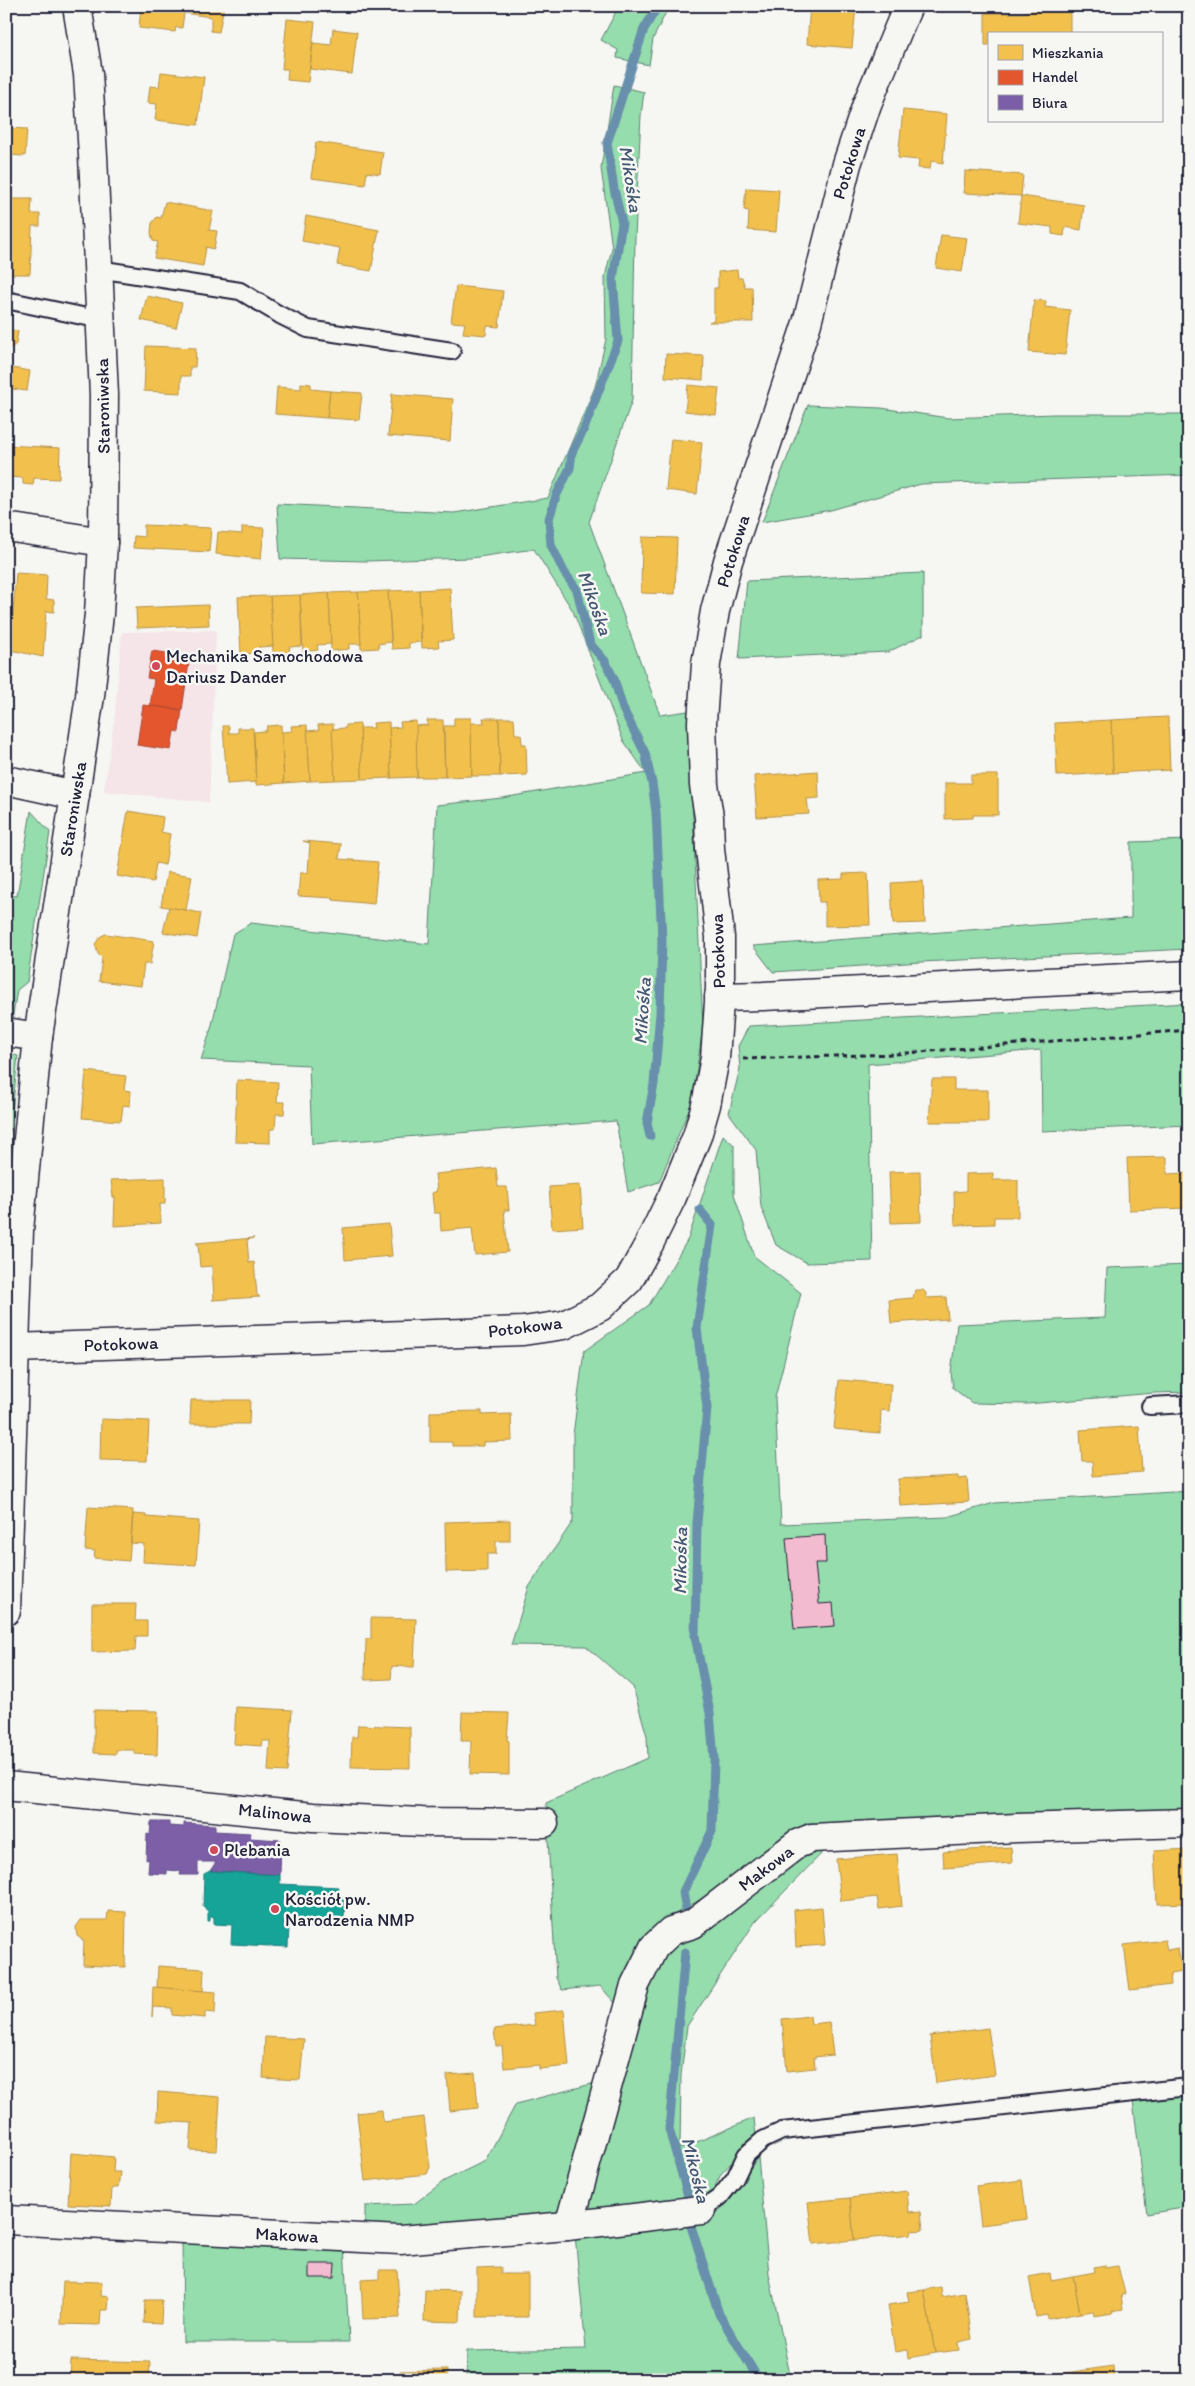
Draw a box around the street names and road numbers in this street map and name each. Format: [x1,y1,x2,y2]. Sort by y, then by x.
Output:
street label: Potokowa [828,123,871,202]
street label: Staroniwska [91,357,115,454]
street label: Potokowa [712,511,755,590]
street label: Staroniwska [55,759,91,858]
street label: Potokowa [706,913,730,989]
street label: Potokowa [487,1311,564,1342]
street label: Potokowa [83,1332,159,1356]
street label: Malinowa [237,1798,313,1828]
street label: Makowa [734,1840,799,1896]
street label: Makowa [255,2222,320,2248]

